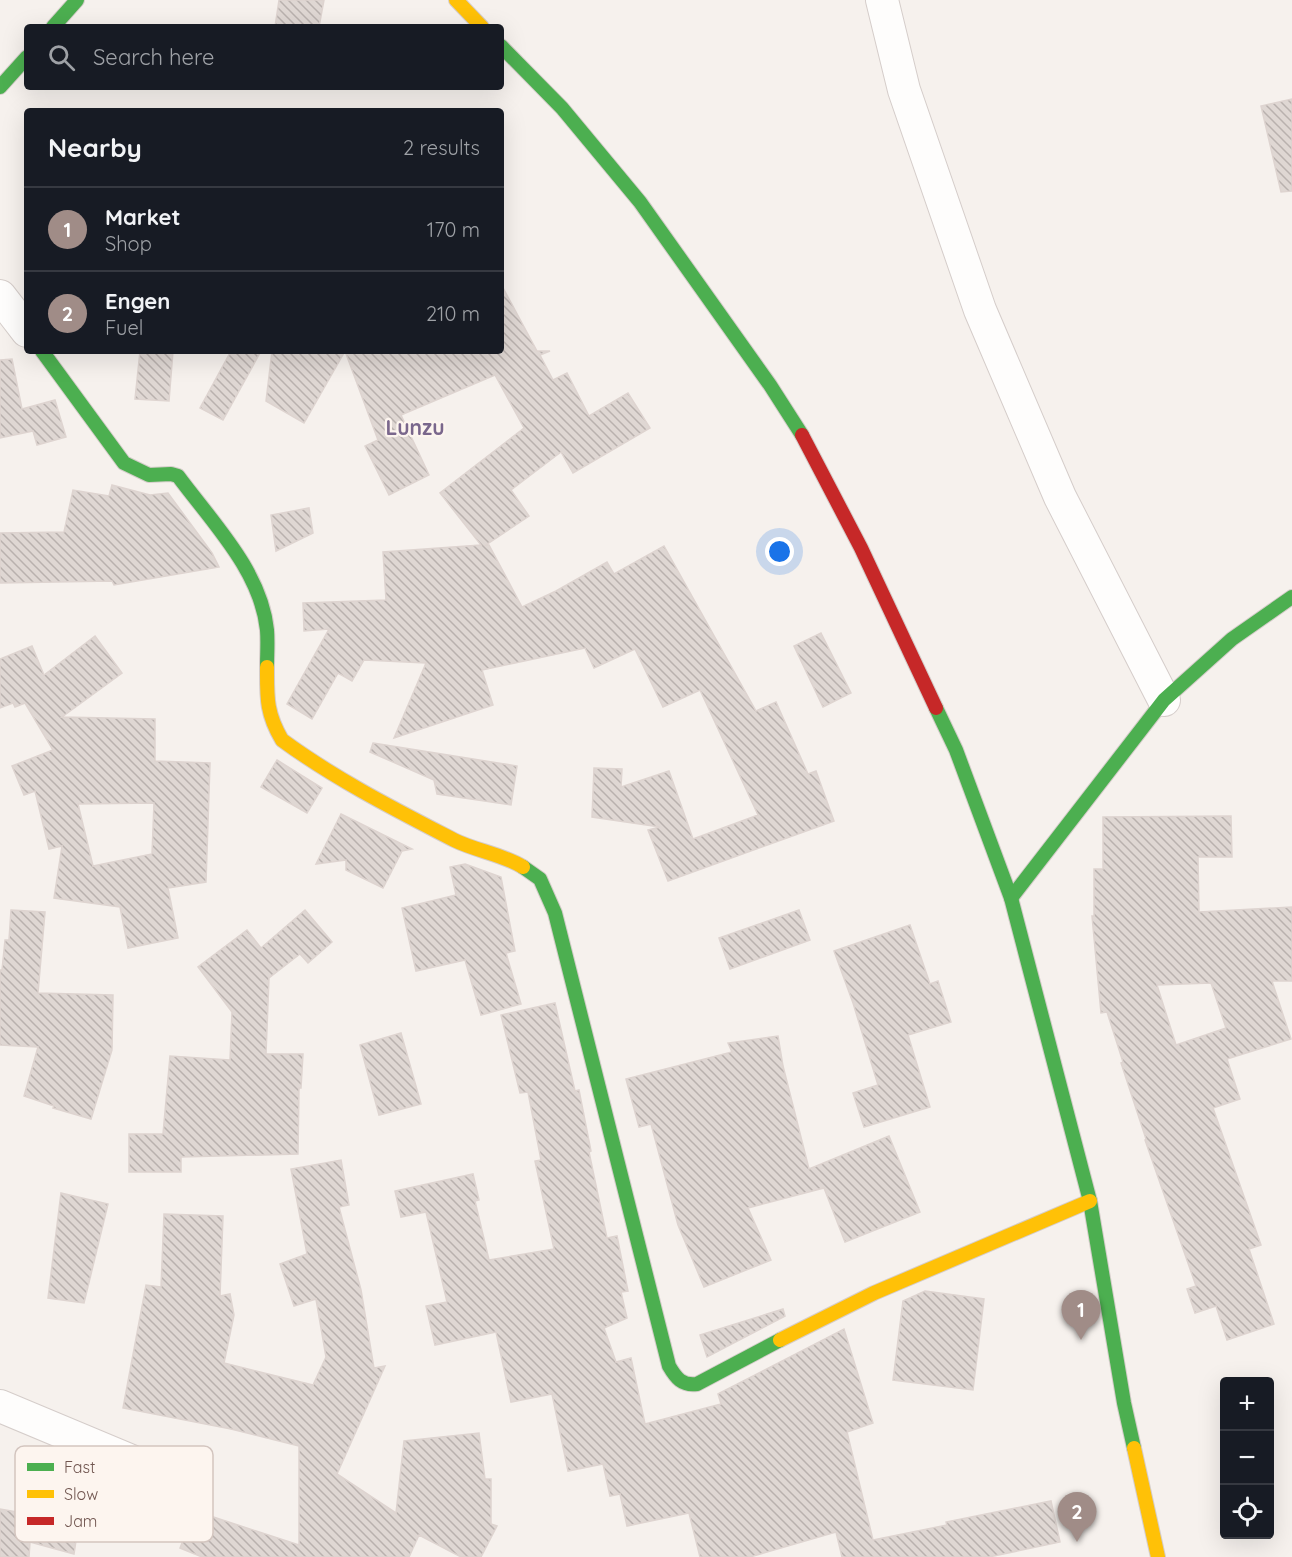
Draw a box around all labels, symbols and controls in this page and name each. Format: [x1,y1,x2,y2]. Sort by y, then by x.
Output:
search box [24,24,504,90]
icon: search [45,41,78,74]
text: Search here [93,43,214,71]
text: Nearby [48,131,142,164]
text: 2 results [403,135,480,160]
text: Market [105,203,180,231]
text: 1 [64,217,71,242]
text: 170 m [427,217,480,242]
text: Shop [105,231,152,256]
text: Engen [105,287,170,315]
text: 2 [62,301,73,326]
text: 210 m [426,301,480,326]
text: Fuel [105,315,143,340]
district label: Lunzu [385,414,445,440]
your location [765,537,794,566]
pin: 1 [1062,1290,1100,1340]
map controls [1220,1377,1274,1539]
button: + [1220,1377,1274,1431]
button: − [1220,1431,1274,1485]
legend [15,1446,213,1542]
text: Fast [64,1457,95,1477]
text: Slow [64,1484,98,1504]
button: locate [1220,1485,1274,1539]
pin: 2 [1058,1492,1096,1542]
text: Jam [64,1511,97,1531]

